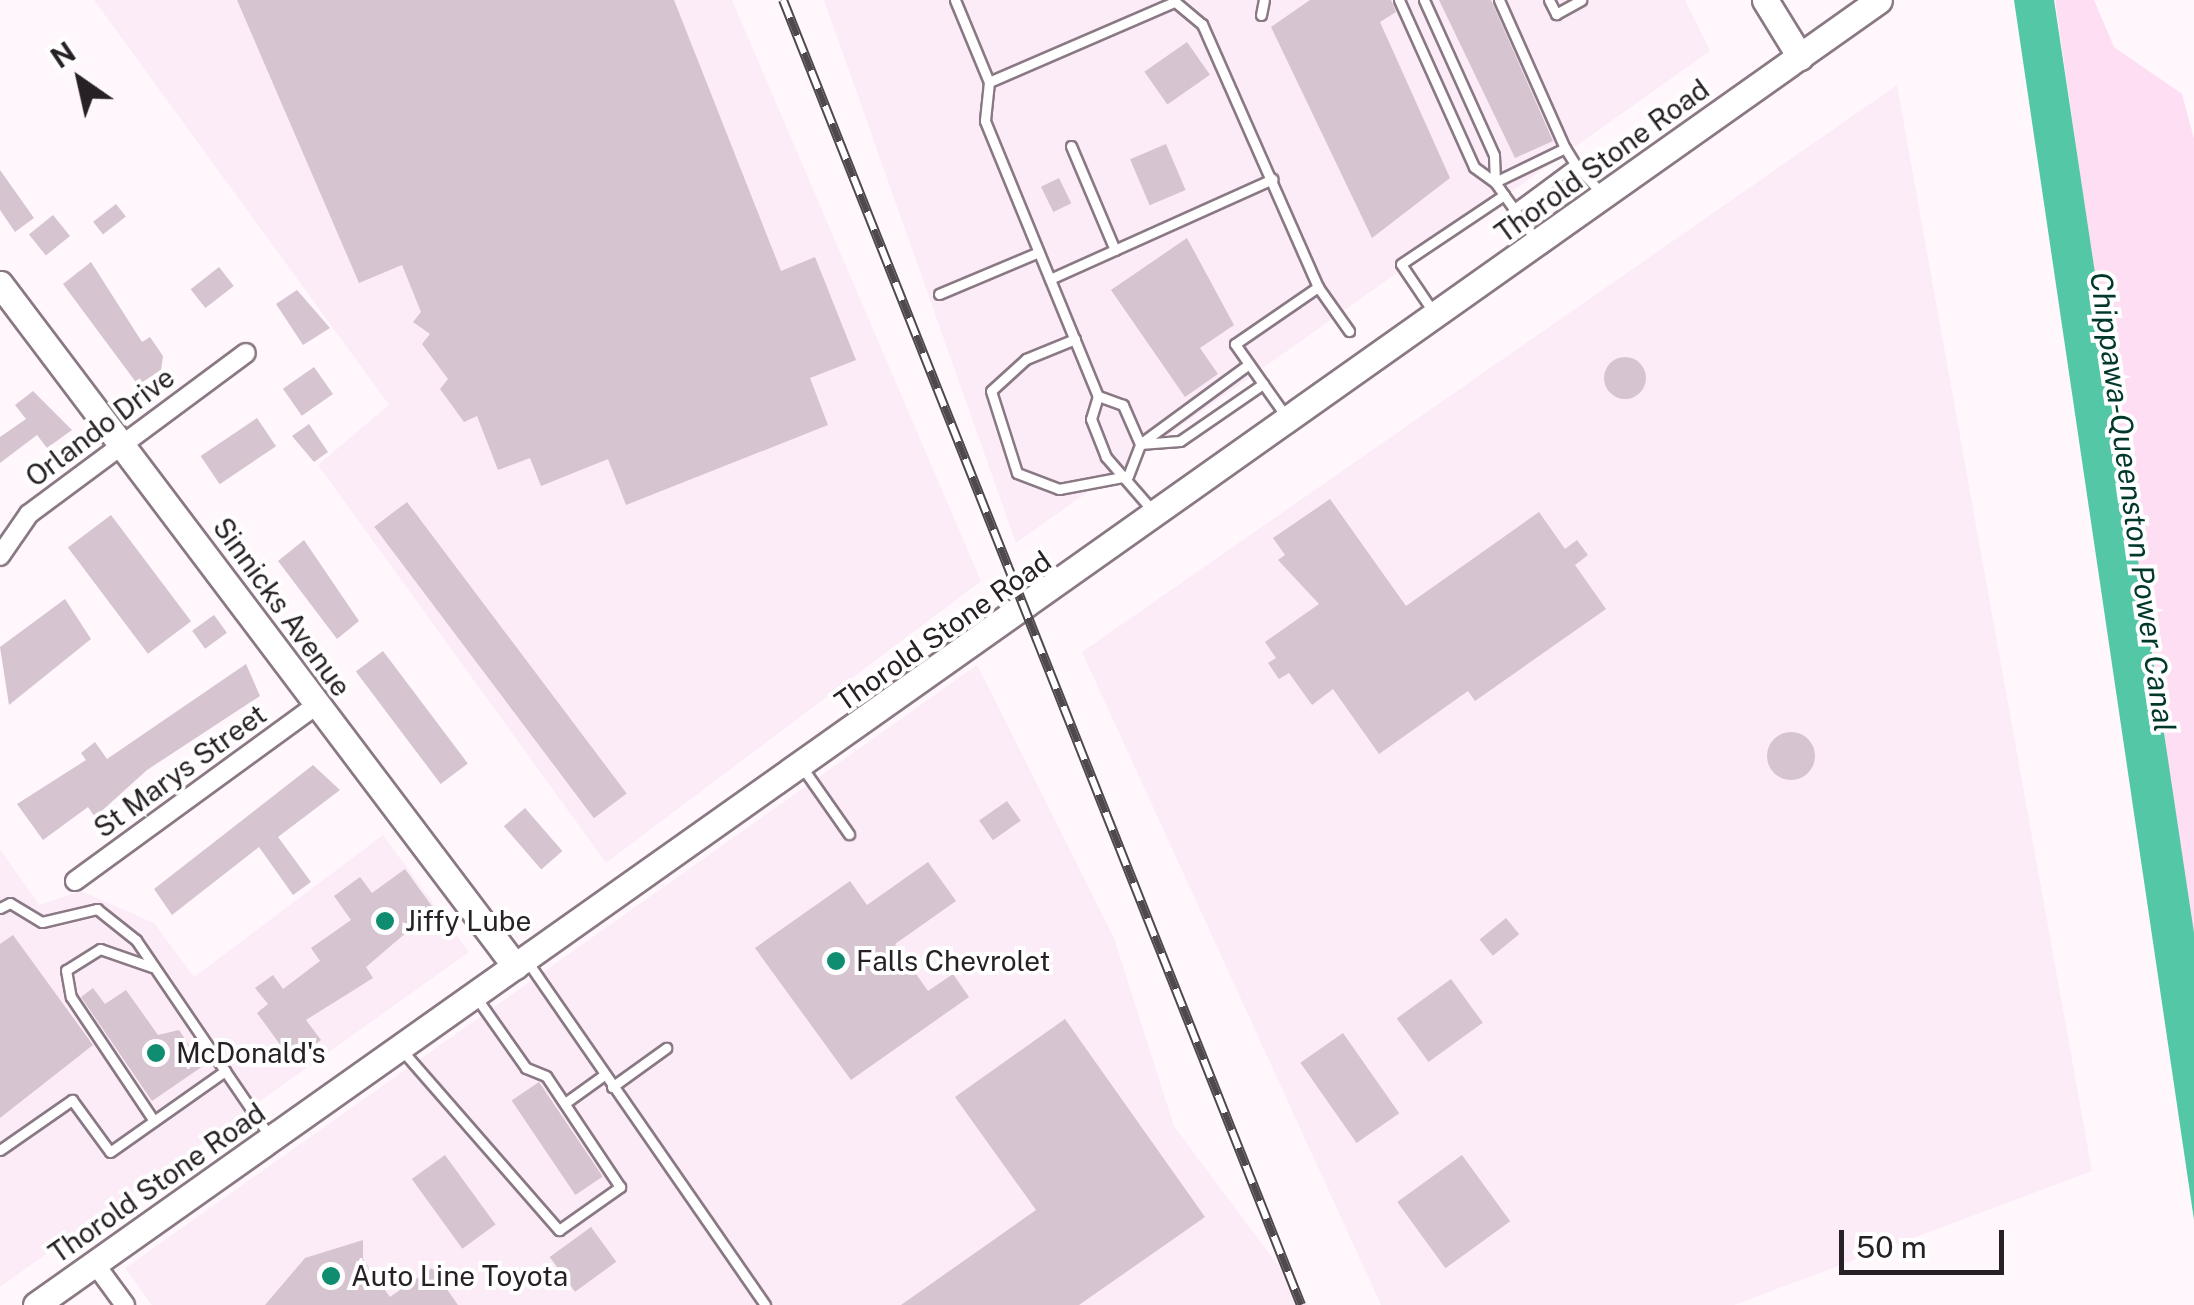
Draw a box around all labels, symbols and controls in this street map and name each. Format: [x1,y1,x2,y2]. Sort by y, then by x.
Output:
north arrow [30,30,130,130]
text: N [45,35,81,75]
street label: Thorold Stone Road [1489,72,1715,250]
water label: Chippawa-Queenston Power Canal [2083,270,2183,734]
street label: Orlando Drive [19,360,181,494]
street label: Sinnicks Avenue [206,511,358,703]
street label: Thorold Stone Road [828,544,1058,718]
street label: St Marys Street [87,697,273,845]
place label: Jiffy Lube [405,904,531,938]
marker: Jiffy Lube [374,910,396,932]
place label: Falls Chevrolet [856,944,1051,978]
marker: Falls Chevrolet [825,950,847,972]
place label: McDonald's [176,1036,326,1070]
marker: McDonald's [145,1042,167,1064]
street label: Thorold Stone Road [42,1096,272,1270]
scale bar [1844,1210,2009,1272]
text: 50 m [1856,1229,1927,1265]
place label: Auto Line Toyota [351,1259,569,1293]
marker: Auto Line Toyota [320,1265,342,1287]

